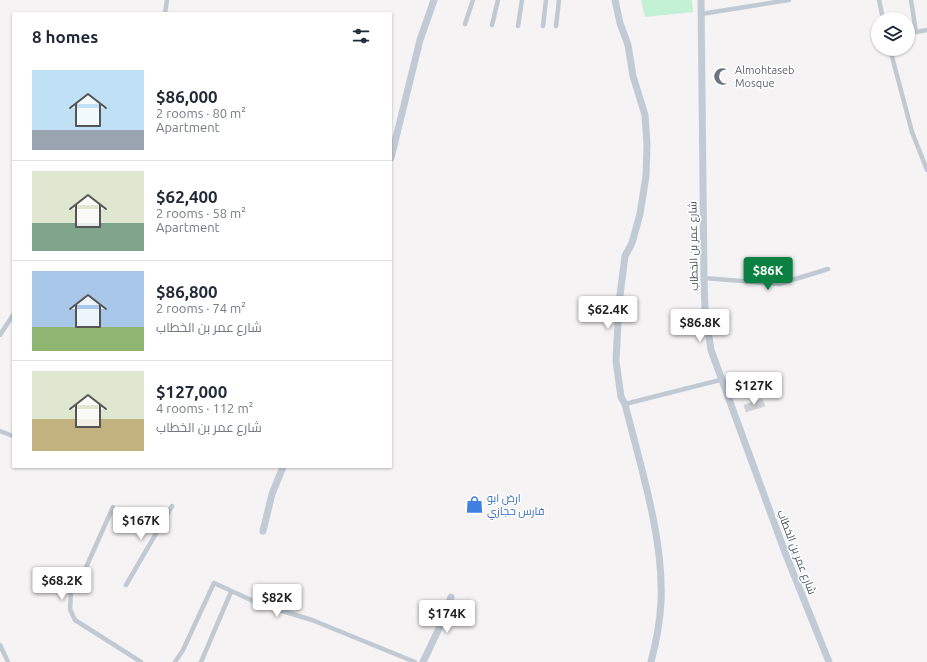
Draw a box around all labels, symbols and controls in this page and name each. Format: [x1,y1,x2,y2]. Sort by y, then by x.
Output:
map controls [871,12,915,56]
button: layers [871,12,915,56]
icon: filters [350,25,372,47]
text: 8 homes [32,27,98,46]
place label: Almohtaseb Mosque [735,64,794,89]
mosque icon: Almohtaseb Mosque [712,66,732,86]
icon: home [64,86,112,134]
text: $86,000 [156,87,218,106]
text: 2 rooms · 80 m² [156,106,246,120]
text: Apartment [156,120,220,134]
icon: home [64,187,112,235]
text: $62,400 [156,187,218,206]
street label: شارع عمر بن الخطاب [686,201,702,291]
text: 2 rooms · 58 m² [156,206,246,220]
text: Apartment [156,220,220,234]
pin: $86K [744,257,792,291]
text: $86K [753,263,783,277]
text: $86,800 [156,282,218,301]
icon: home [64,287,112,335]
pin: $62.4K [575,296,641,330]
text: 2 rooms · 74 m² [156,301,246,315]
text: $62.4K [587,302,629,316]
pin: $86.8K [667,309,733,343]
text: $86.8K [679,315,721,329]
text: شارع عمر بن الخطاب [156,320,262,334]
pin: $127K [726,372,782,406]
text: $127K [735,378,773,392]
text: $127,000 [156,382,227,401]
icon: home [64,387,112,435]
text: 4 rooms · 112 m² [156,401,253,415]
text: شارع عمر بن الخطاب [156,420,262,434]
place label: ارض ابو فارس حجازي [487,492,544,520]
shop icon: ارض ابو فارس حجازي [464,494,484,514]
pin: $167K [113,507,169,541]
street label: شارع عمر بن الخطاب [773,508,819,597]
text: $167K [122,513,160,527]
pin: $68.2K [29,567,95,601]
text: $68.2K [41,573,83,587]
pin: $82K [253,584,301,618]
text: $82K [262,590,292,604]
pin: $174K [419,600,475,634]
text: $174K [428,606,466,620]

